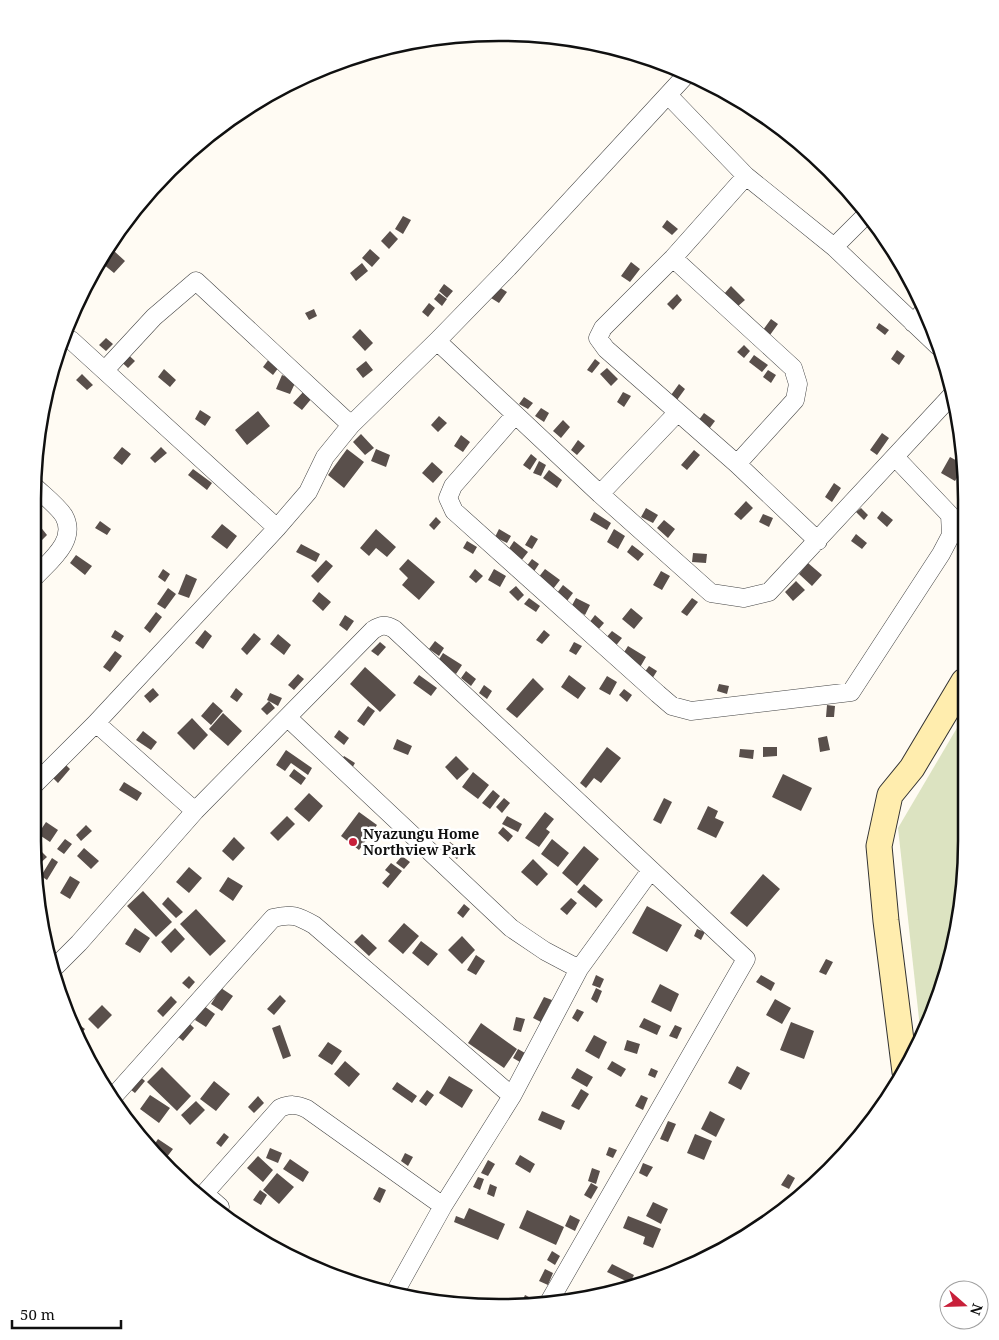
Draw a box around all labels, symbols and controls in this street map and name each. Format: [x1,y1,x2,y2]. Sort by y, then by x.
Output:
place label: Nyazungu Home Northview Park [363,824,479,859]
marker: Nyazungu Home Northview Park [347,836,359,848]
north arrow [939,1280,989,1330]
scale bar [12,1298,121,1330]
text: N [966,1301,988,1318]
text: 50 m [20,1304,55,1324]

